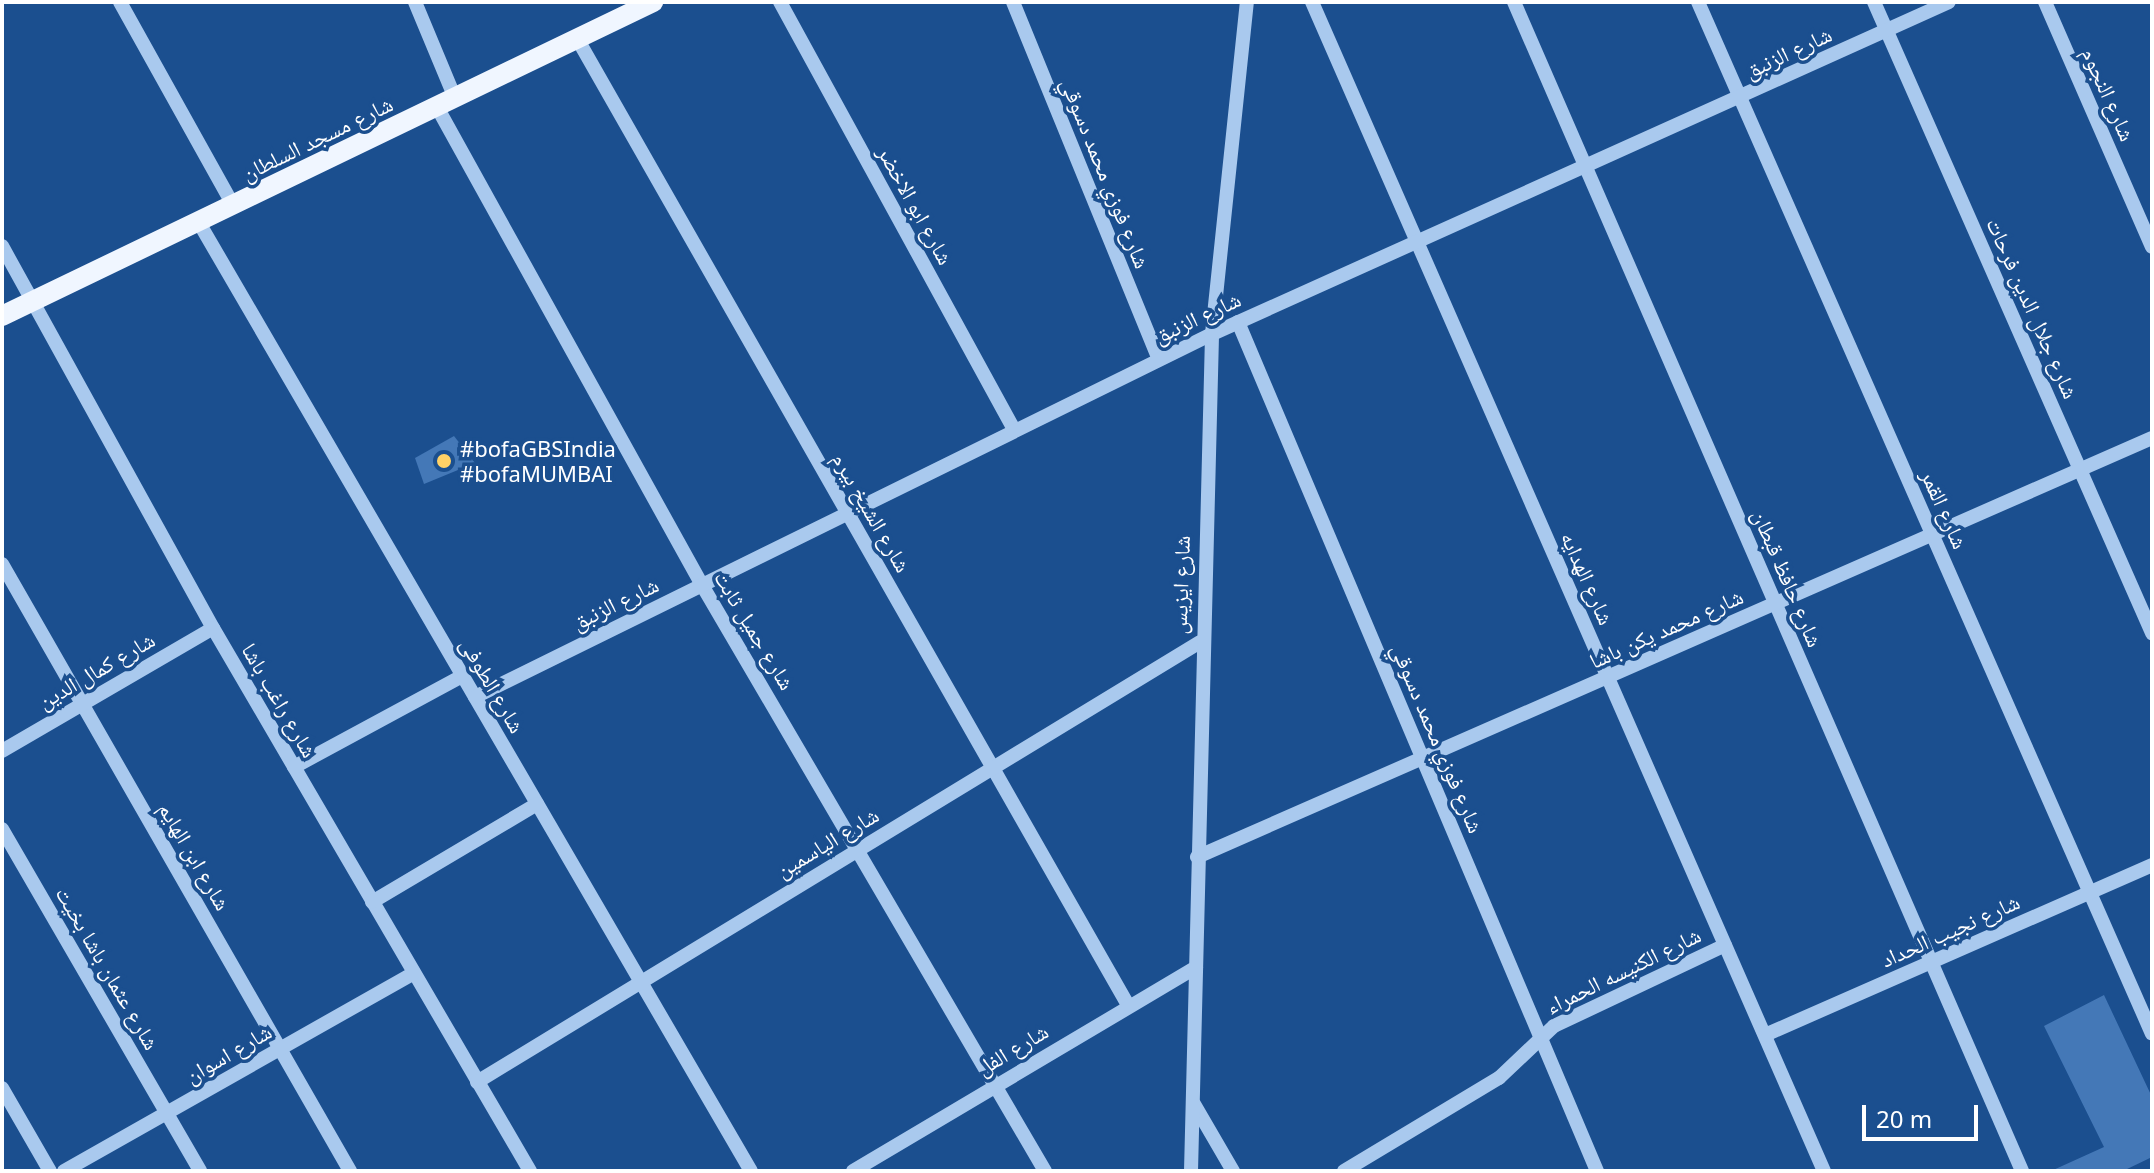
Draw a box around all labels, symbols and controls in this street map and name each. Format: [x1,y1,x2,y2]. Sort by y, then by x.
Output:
street label: شارع الزنبق [1740,20,1836,84]
street label: شارع النجوم [2077,43,2141,145]
street label: شارع فوزي محمد دسوقي [1056,74,1156,272]
street label: شارع مسجد السلطان [237,90,397,186]
street label: شارع ابو الاخضر [873,141,959,269]
street label: شارع جلال الدين فرحات [1981,214,2085,402]
street label: شارع الزنبق [1149,285,1245,349]
place label: #bofaGBSIndia #bofaMUMBAI [460,435,616,486]
street label: شارع الشيخ بيرم [827,447,917,577]
marker: #bofaGBSIndia #bofaMUMBAI [435,452,453,470]
street label: شارع القمر [1916,465,1974,553]
street label: شارع حافظ قبطان [1747,505,1829,651]
street label: شارع الهدايه [1556,527,1620,629]
street label: شارع ايزيس [1165,535,1195,635]
street label: شارع جميل ثابت [709,566,801,694]
street label: شارع الزنبق [567,571,663,635]
street label: شارع محمد يكن باشا [1585,582,1747,674]
street label: شارع كمال الدين [33,626,159,714]
street label: شارع الطوفى [455,633,531,737]
street label: شارع راغب باشا [237,638,323,762]
street label: شارع فوزي محمد دسوقي [1386,639,1490,837]
street label: شارع ابن الهايم [153,797,237,915]
street label: شارع الياسمين [771,801,883,883]
street label: شارع عثمان باشا بخيت [51,882,165,1054]
street label: شارع نجيب الحداد [1876,888,2024,972]
street label: شارع الكنيسه الحمراء [1541,921,1705,1019]
street label: شارع الفل [971,1017,1053,1081]
street label: شارع اسوان [180,1018,276,1088]
scale bar [1866,1089,1982,1139]
text: 20 m [1876,1102,1932,1135]

